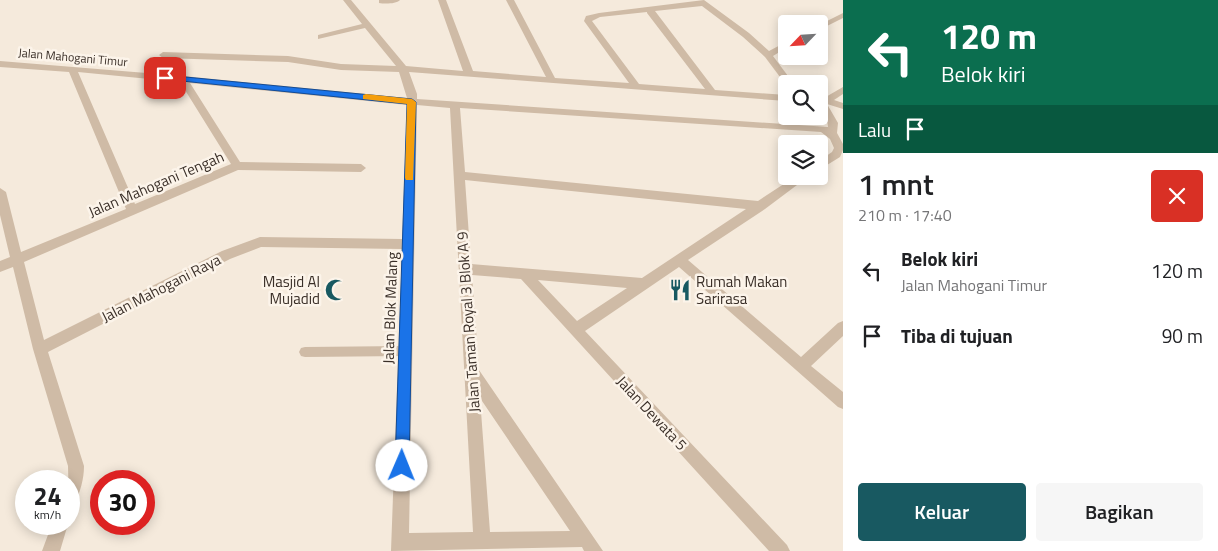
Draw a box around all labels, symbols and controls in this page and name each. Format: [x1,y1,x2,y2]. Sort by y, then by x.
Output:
text: 120 m [941,9,1037,63]
north arrow [778,15,828,65]
map controls [778,15,828,185]
icon: left [858,20,923,85]
street label: Jalan Mahogani Timur [18,43,128,71]
pin [144,57,186,99]
text: Belok kiri [941,57,1026,91]
icon: arrive [151,64,179,92]
button: search [778,75,828,125]
text: Lalu [858,115,891,144]
icon: arrive [901,115,929,143]
button: layers [778,135,828,185]
street label: Jalan Mahogani Tengah [85,145,227,223]
text: 1 mnt [858,161,934,207]
button: close [1151,170,1203,222]
text: 210 m · 17:40 [858,203,952,227]
street label: Jalan Taman Royal 3 Blok A 9 [450,231,486,413]
text: Belok kiri [901,244,978,273]
street label: Jalan Mahogani Raya [97,248,225,328]
street label: Jalan Blok Malang [377,251,403,364]
text: 120 m [1151,256,1203,285]
icon: left [858,257,886,285]
place label: Masjid Al Mujadid [263,270,320,310]
place label: Rumah Makan Sarirasa [696,270,787,310]
text: Jalan Mahogani Timur [901,273,1047,297]
mosque icon: Masjid Al Mujadid [323,277,349,303]
restaurant icon: Rumah Makan Sarirasa [667,277,693,303]
text: Tiba di tujuan [901,321,1013,350]
text: 90 m [1162,321,1203,350]
icon: arrive [858,322,886,350]
street label: Jalan Dewata 5 [611,371,693,455]
position arrow [375,439,427,491]
speed limit sign: 30 [90,470,155,535]
text: 24 [33,477,62,515]
button: Keluar [858,483,1026,541]
button: Bagikan [1036,483,1203,541]
text: km/h [34,505,61,524]

